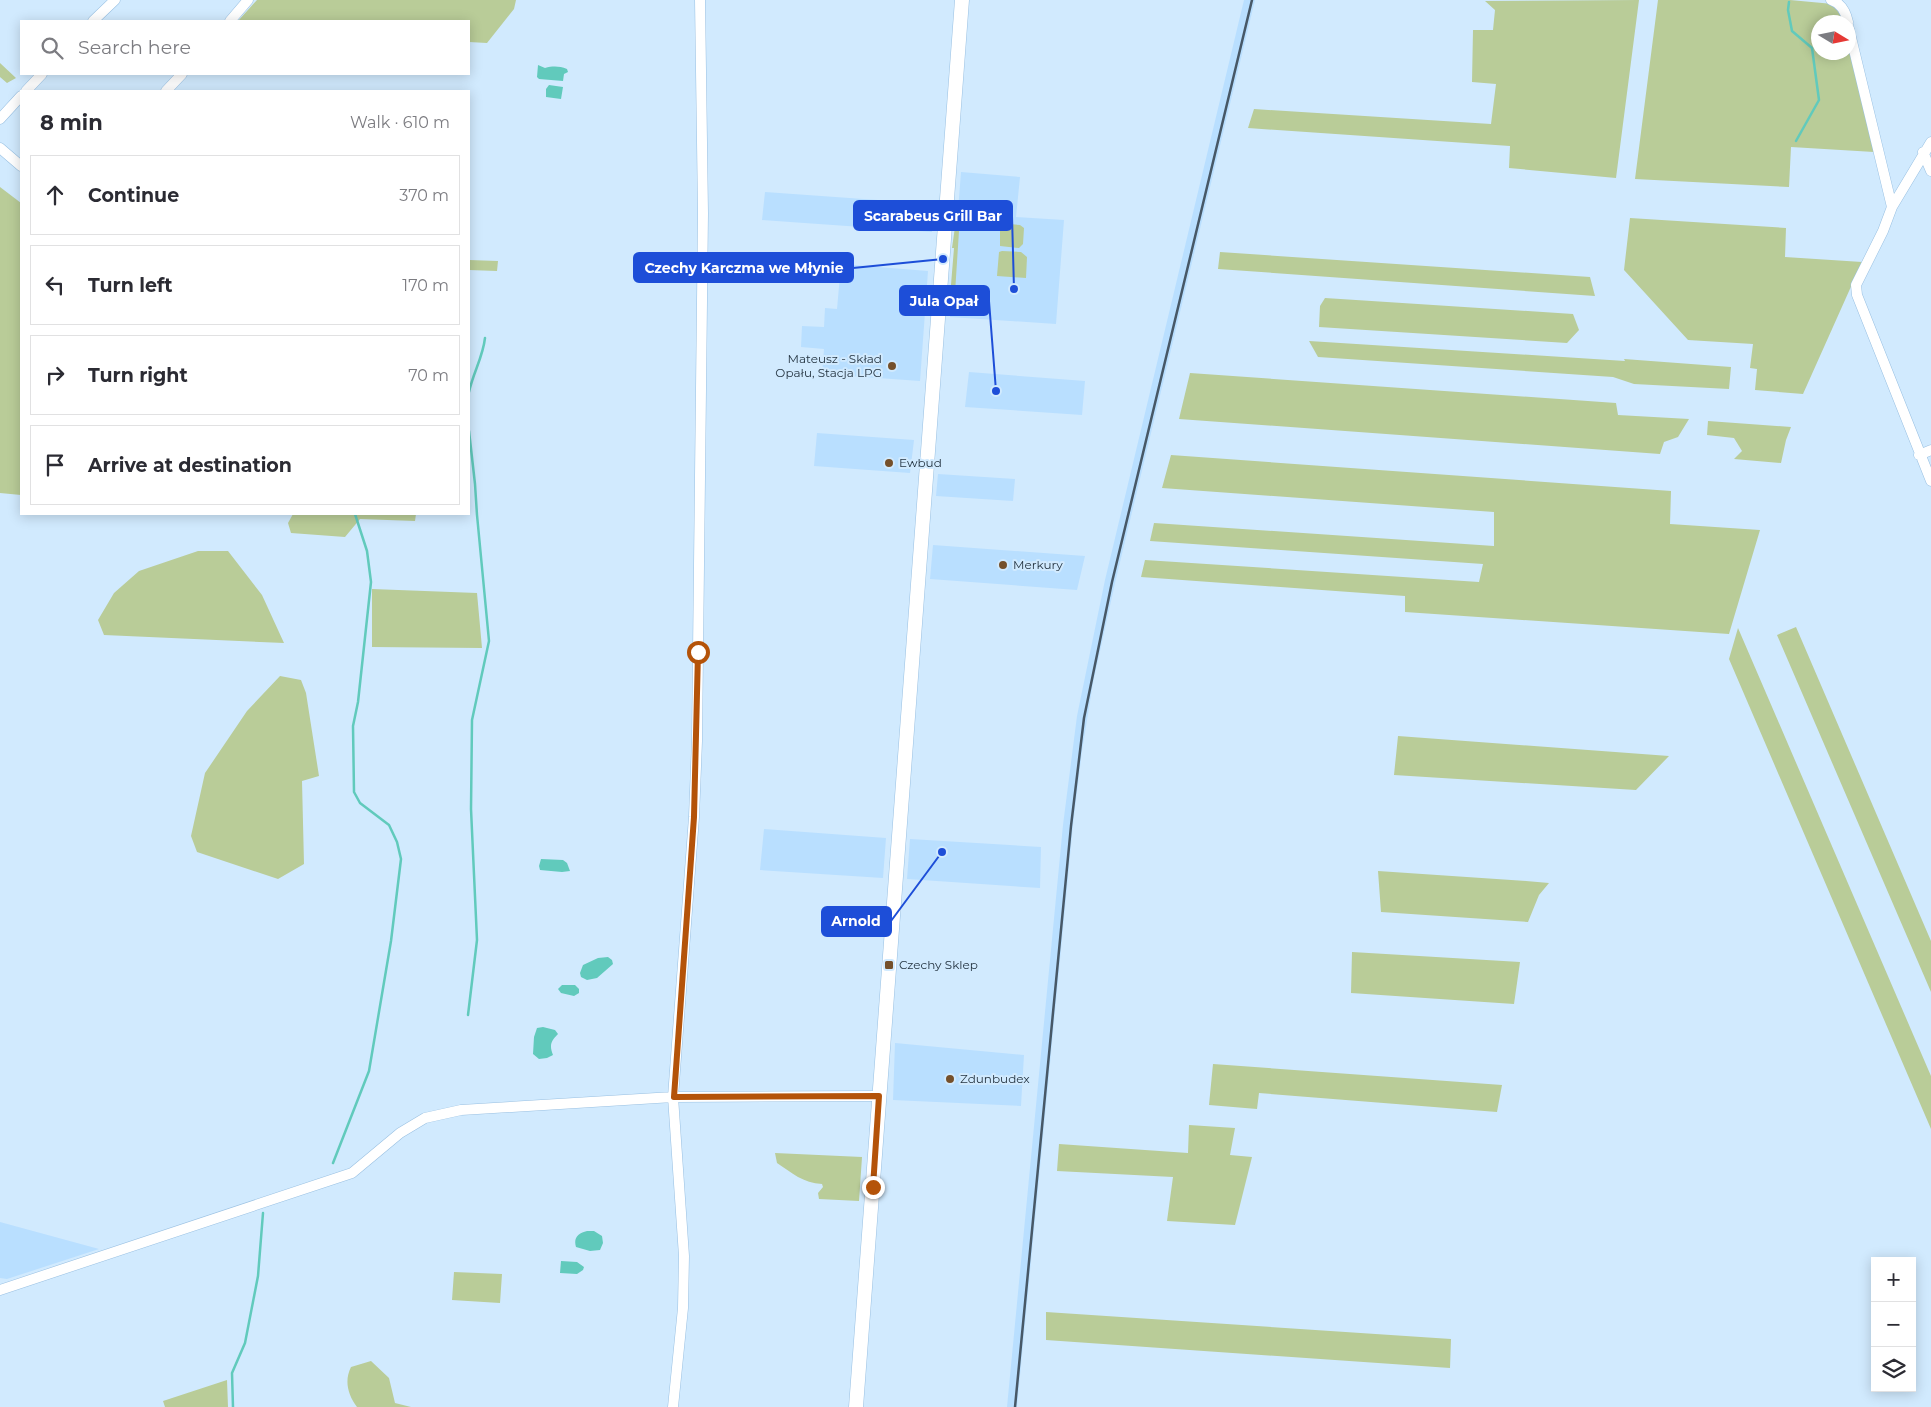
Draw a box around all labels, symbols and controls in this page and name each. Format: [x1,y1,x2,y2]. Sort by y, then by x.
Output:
north arrow [1811,15,1856,60]
search box [20,20,470,75]
icon: search [38,34,66,62]
text: Search here [78,36,191,59]
text: 8 min [40,110,103,135]
text: Walk · 610 m [350,113,450,132]
icon: ahead [41,181,69,209]
text: Continue [88,184,179,207]
text: 370 m [399,186,449,205]
callout: Scarabeus Grill Bar [854,201,1012,230]
text: Scarabeus Grill Bar [864,207,1002,225]
callout: Czechy Karczma we Młynie [634,253,853,282]
text: Czechy Karczma we Młynie [644,259,844,277]
icon: left [41,271,69,299]
text: Turn left [88,274,173,297]
text: 170 m [402,276,449,295]
callout: Jula Opał [900,286,989,315]
text: Jula Opał [909,292,979,310]
place label: Mateusz - Skład Opału, Stacja LPG [775,351,882,380]
marker: Mateusz - Skład Opału, Stacja LPG [886,360,898,372]
icon: right [41,361,69,389]
text: Turn right [88,364,188,387]
text: 70 m [408,366,449,385]
icon: arrive [41,451,69,479]
text: Arrive at destination [88,454,292,477]
place label: Ewbud [899,455,942,470]
marker: Ewbud [883,457,895,469]
place label: Merkury [1013,557,1063,572]
marker: Merkury [997,559,1009,571]
route start [687,641,710,664]
callout: Arnold [822,907,891,936]
text: Arnold [830,912,881,930]
place label: Czechy Sklep [899,957,978,972]
marker: Czechy Sklep [883,959,895,971]
place label: Zdunbudex [960,1071,1030,1086]
marker: Zdunbudex [944,1073,956,1085]
route end [862,1176,885,1199]
map controls [1871,1257,1916,1392]
button: + [1871,1257,1916,1302]
button: − [1871,1302,1916,1347]
button: layers [1871,1347,1916,1392]

